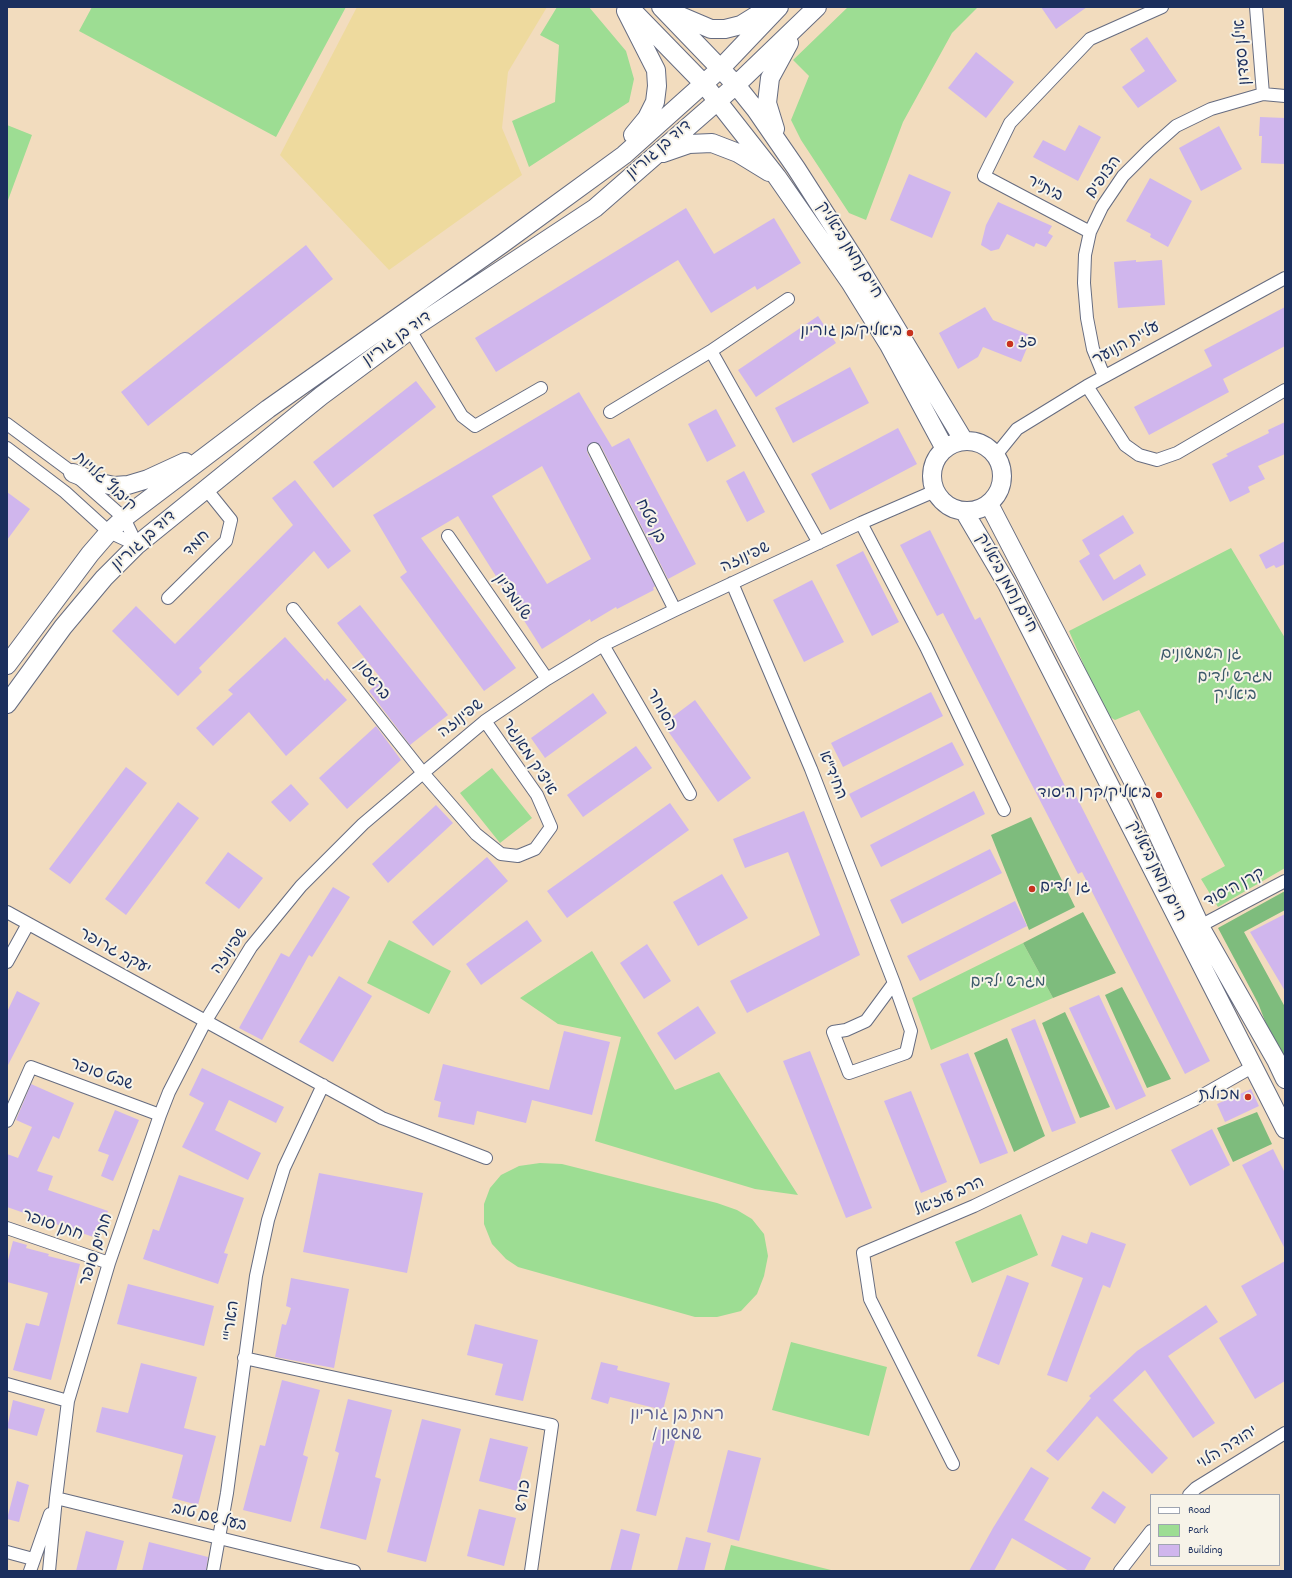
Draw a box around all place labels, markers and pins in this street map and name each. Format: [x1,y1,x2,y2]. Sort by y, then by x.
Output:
place label: ביאליק/בן גוריון [800,323,902,343]
marker: ביאליק/בן גוריון [905,328,915,338]
place label: פז [1018,334,1037,354]
marker: פז [1005,339,1015,349]
place label: ביאליק/קרן היסוד [1037,785,1151,805]
marker: ביאליק/קרן היסוד [1154,790,1164,800]
place label: גן ילדים [1040,879,1090,899]
marker: גן ילדים [1027,884,1037,894]
place label: מכולת [1198,1087,1240,1107]
marker: מכולת [1243,1092,1253,1102]

